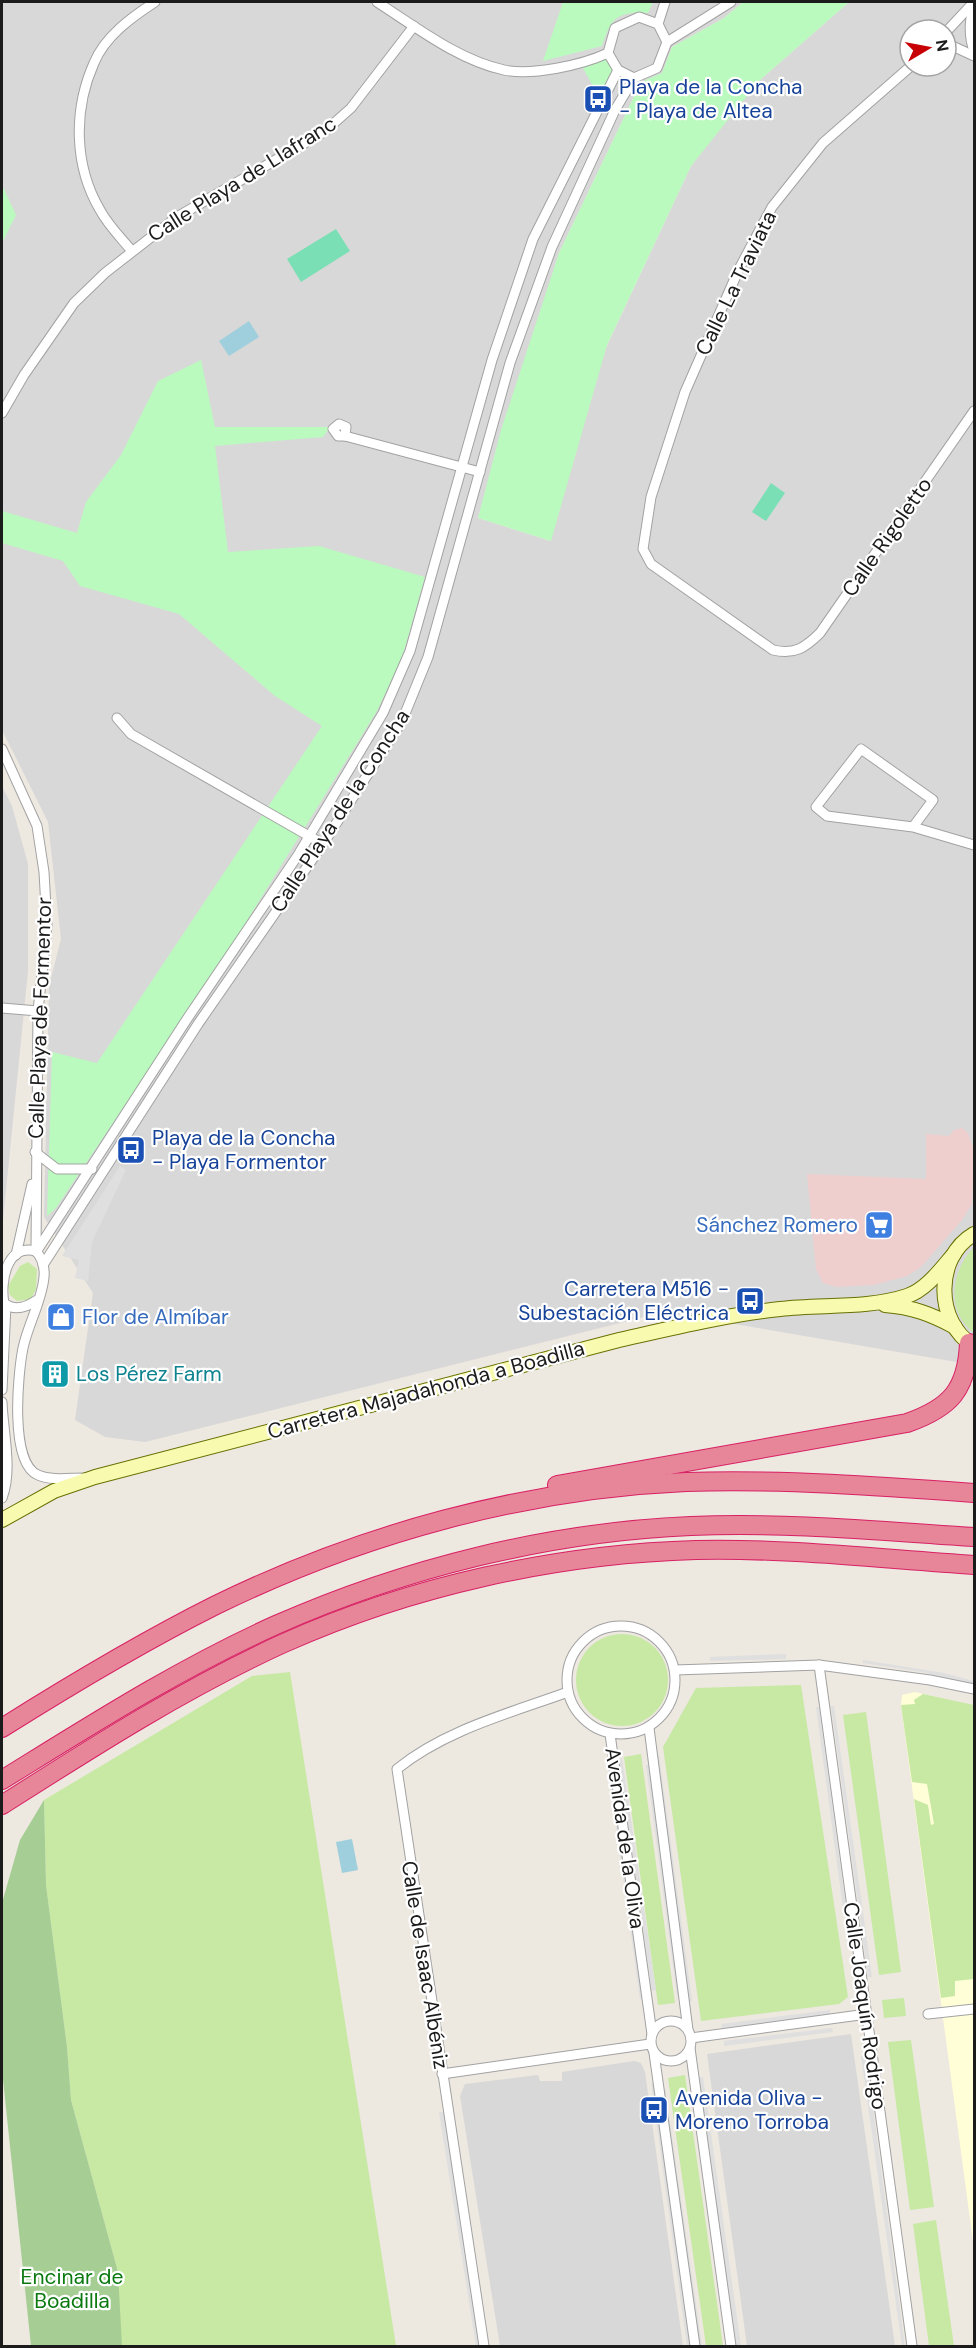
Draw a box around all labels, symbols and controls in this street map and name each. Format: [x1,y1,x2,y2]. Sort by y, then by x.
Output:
north arrow [898,18,958,78]
text: N [931,38,954,53]
place label: Playa de la Concha - Playa de Altea [619,73,802,125]
bus stop icon: Playa de la Concha - Playa de Altea [582,83,614,115]
street label: Calle Playa de Llafranc [142,109,342,249]
street label: Calle La Traviata [689,206,783,360]
street label: Calle Rigoletto [836,472,938,602]
street label: Calle Playa de la Concha [264,704,416,918]
street label: Calle Playa de Formentor [22,896,58,1139]
place label: Playa de la Concha - Playa Formentor [152,1124,335,1176]
bus stop icon: Playa de la Concha - Playa Formentor [115,1134,147,1166]
supermarket icon: Sánchez Romero [863,1209,895,1241]
place label: Sánchez Romero [696,1211,858,1239]
place label: Carretera M516 - Subestación Eléctrica [518,1275,729,1327]
bus stop icon: Carretera M516 - Subestación Eléctrica [734,1285,766,1317]
shop icon: Flor de Almíbar [45,1301,77,1333]
place label: Flor de Almíbar [82,1303,229,1331]
street label: Carretera Majadahonda a Boadilla [264,1334,588,1446]
building icon: Los Pérez Farm [39,1358,71,1390]
place label: Los Pérez Farm [76,1360,222,1388]
street label: Avenida de la Oliva [598,1745,652,1931]
street label: Calle de Isaac Albéniz [395,1859,455,2071]
street label: Calle Joaquín Rodrigo [837,1900,893,2112]
place label: Avenida Oliva - Moreno Torroba [675,2084,829,2136]
bus stop icon: Avenida Oliva - Moreno Torroba [638,2094,670,2126]
park label: Encinar de Boadilla [21,2263,124,2315]

